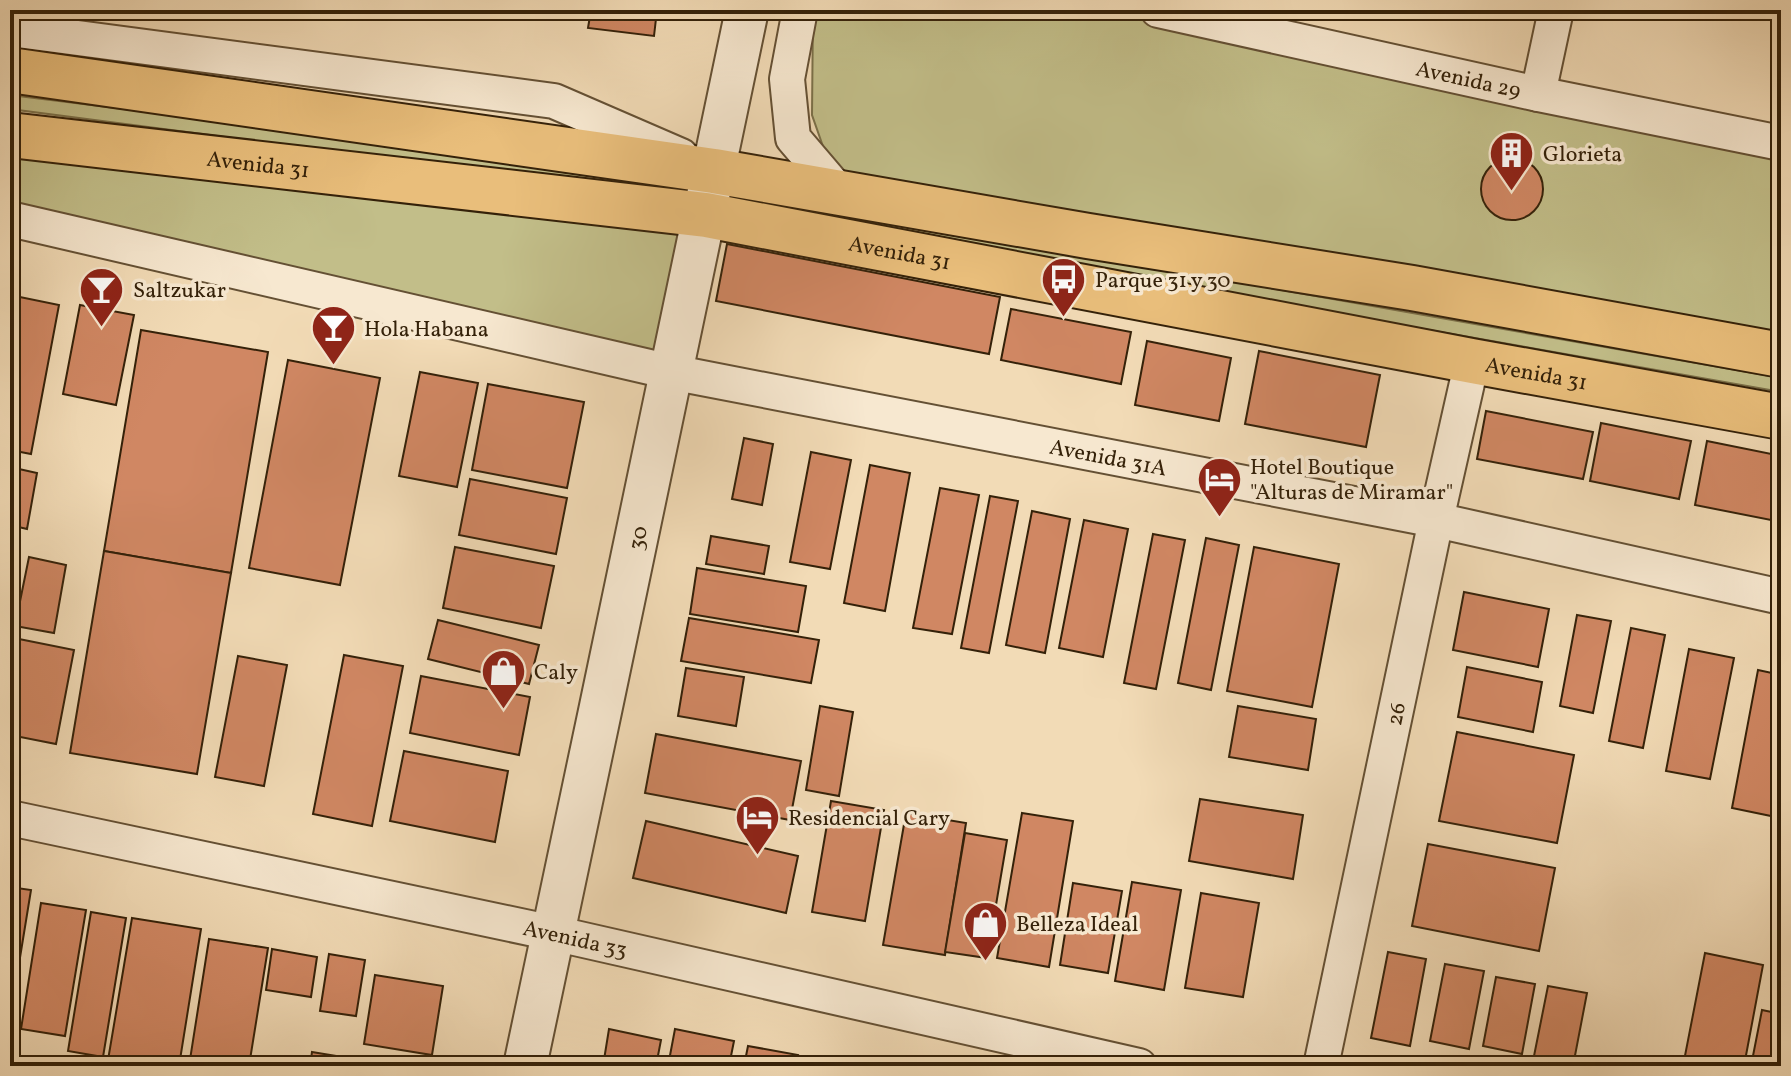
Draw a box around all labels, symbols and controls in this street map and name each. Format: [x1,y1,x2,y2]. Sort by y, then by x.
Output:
street label: Avenida 29 [1413,54,1523,108]
building icon: Glorieta [1488,129,1536,192]
place label: Glorieta [1543,140,1622,171]
street label: Avenida 31 [205,145,311,187]
street label: Avenida 31 [846,230,953,279]
bus stop icon: Parque 31 y 30 [1040,255,1088,318]
bar icon: Saltzukar [78,265,126,328]
place label: Parque 31 y 30 [1095,266,1230,297]
place label: Saltzukar [133,276,226,307]
bar icon: Hola Habana [309,304,357,367]
place label: Hola Habana [364,315,489,346]
street label: Avenida 31 [1482,351,1590,400]
street label: Avenida 31A [1047,433,1169,486]
place label: Hotel Boutique "Alturas de Miramar" [1250,453,1453,509]
hotel icon: Hotel Boutique "Alturas de Miramar" [1195,455,1243,518]
street label: 30 [622,523,657,553]
shop icon: Caly [479,647,527,710]
place label: Caly [534,658,578,689]
street label: 26 [1380,700,1415,729]
hotel icon: Residencial Cary [733,793,781,856]
place label: Residencial Cary [788,804,950,835]
shop icon: Belleza Ideal [961,899,1009,962]
place label: Belleza Ideal [1016,910,1138,941]
street label: Avenida 33 [520,914,630,967]

